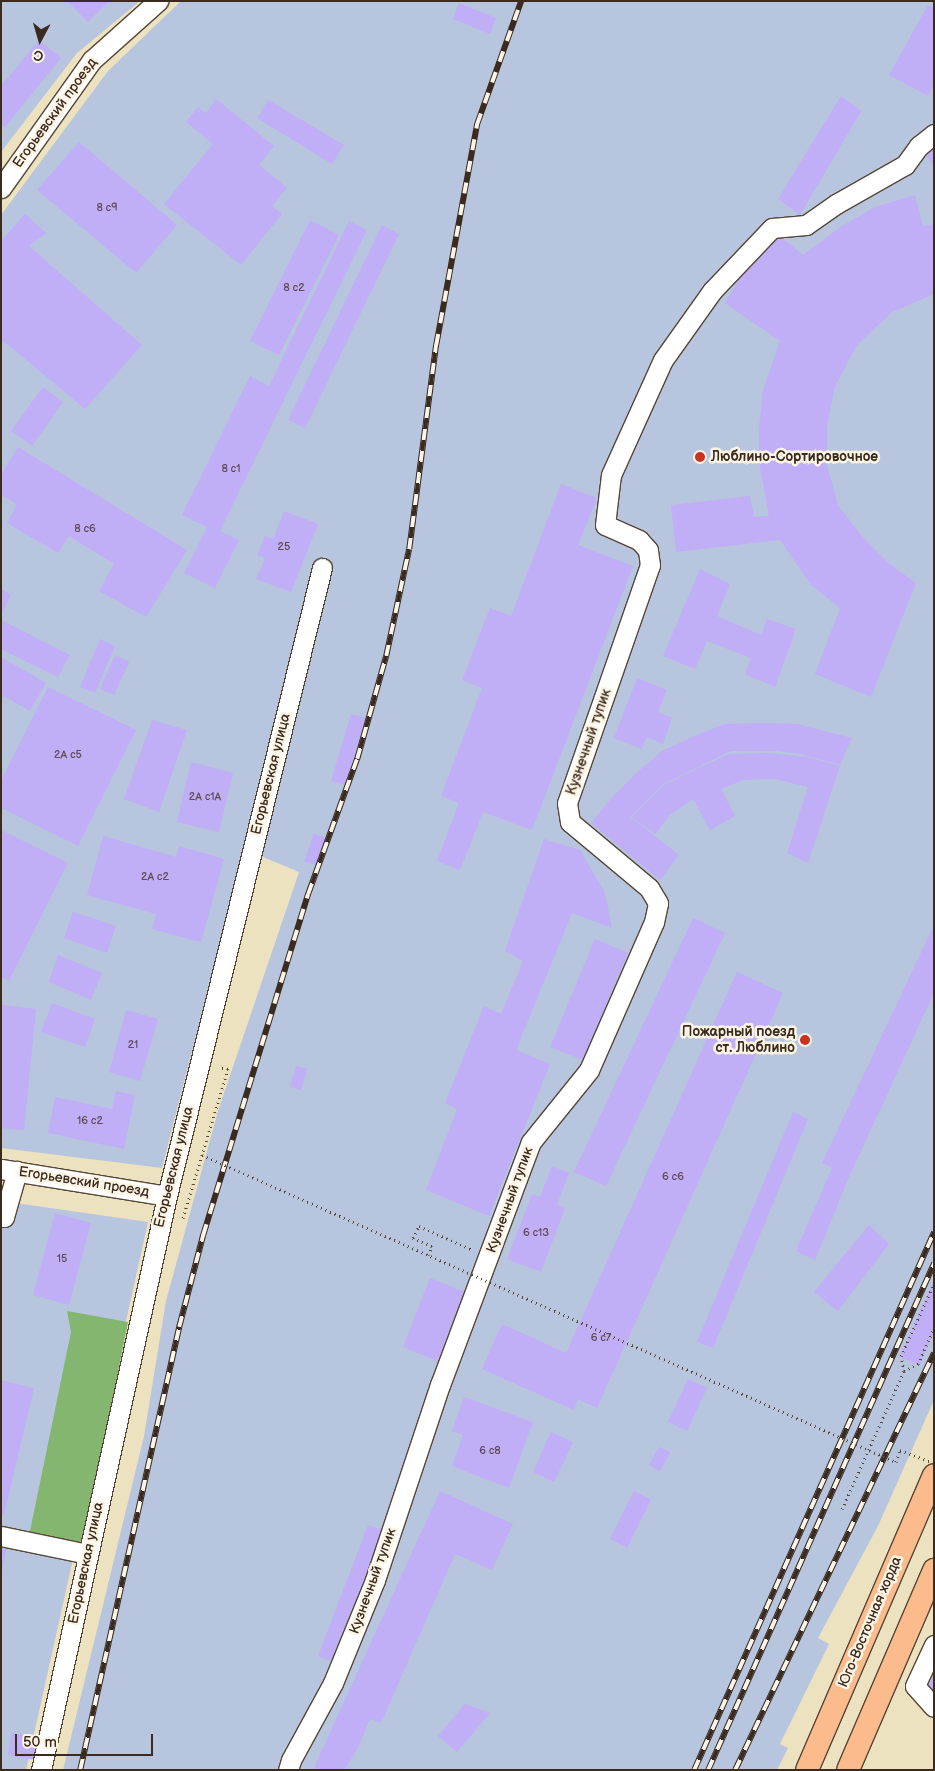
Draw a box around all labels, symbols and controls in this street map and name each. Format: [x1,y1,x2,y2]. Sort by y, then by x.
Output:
north arrow [15,15,65,65]
text: С [33,46,44,64]
street label: Егорьевский проезд [9,55,101,171]
house number: 8 с9 [96,201,118,215]
house number: 8 с2 [283,281,305,295]
place label: Люблино-Сортировочное [711,449,878,465]
marker: Люблино-Сортировочное [693,450,707,464]
house number: 8 с1 [221,462,241,476]
house number: 8 с6 [74,522,96,536]
house number: 25 [278,540,290,554]
street label: Кузнечный тупик [563,687,615,797]
street label: Егорьевская улица [248,712,294,836]
house number: 2А с5 [54,748,82,762]
house number: 2А с1А [189,790,221,804]
house number: 2А с2 [141,870,169,884]
place label: Пожарный поезд ст. Люблино [682,1024,795,1056]
marker: Пожарный поезд ст. Люблино [799,1034,811,1046]
house number: 21 [128,1038,138,1052]
street label: Егорьевская улица [151,1105,197,1229]
house number: 16 с2 [77,1114,103,1128]
street label: Кузнечный тупик [483,1145,537,1255]
street label: Егорьевский проезд [18,1163,150,1201]
house number: 6 с6 [662,1170,684,1184]
house number: 6 с13 [523,1226,549,1240]
house number: 15 [57,1252,67,1266]
house number: 6 с7 [591,1331,611,1345]
house number: 6 с8 [479,1444,501,1458]
street label: Егорьевская улица [65,1501,107,1625]
street label: Кузнечный тупик [346,1526,400,1636]
street label: Юго-Восточная хорда [835,1554,905,1690]
scale bar [18,1724,155,1756]
text: 50 m [23,1733,57,1752]

